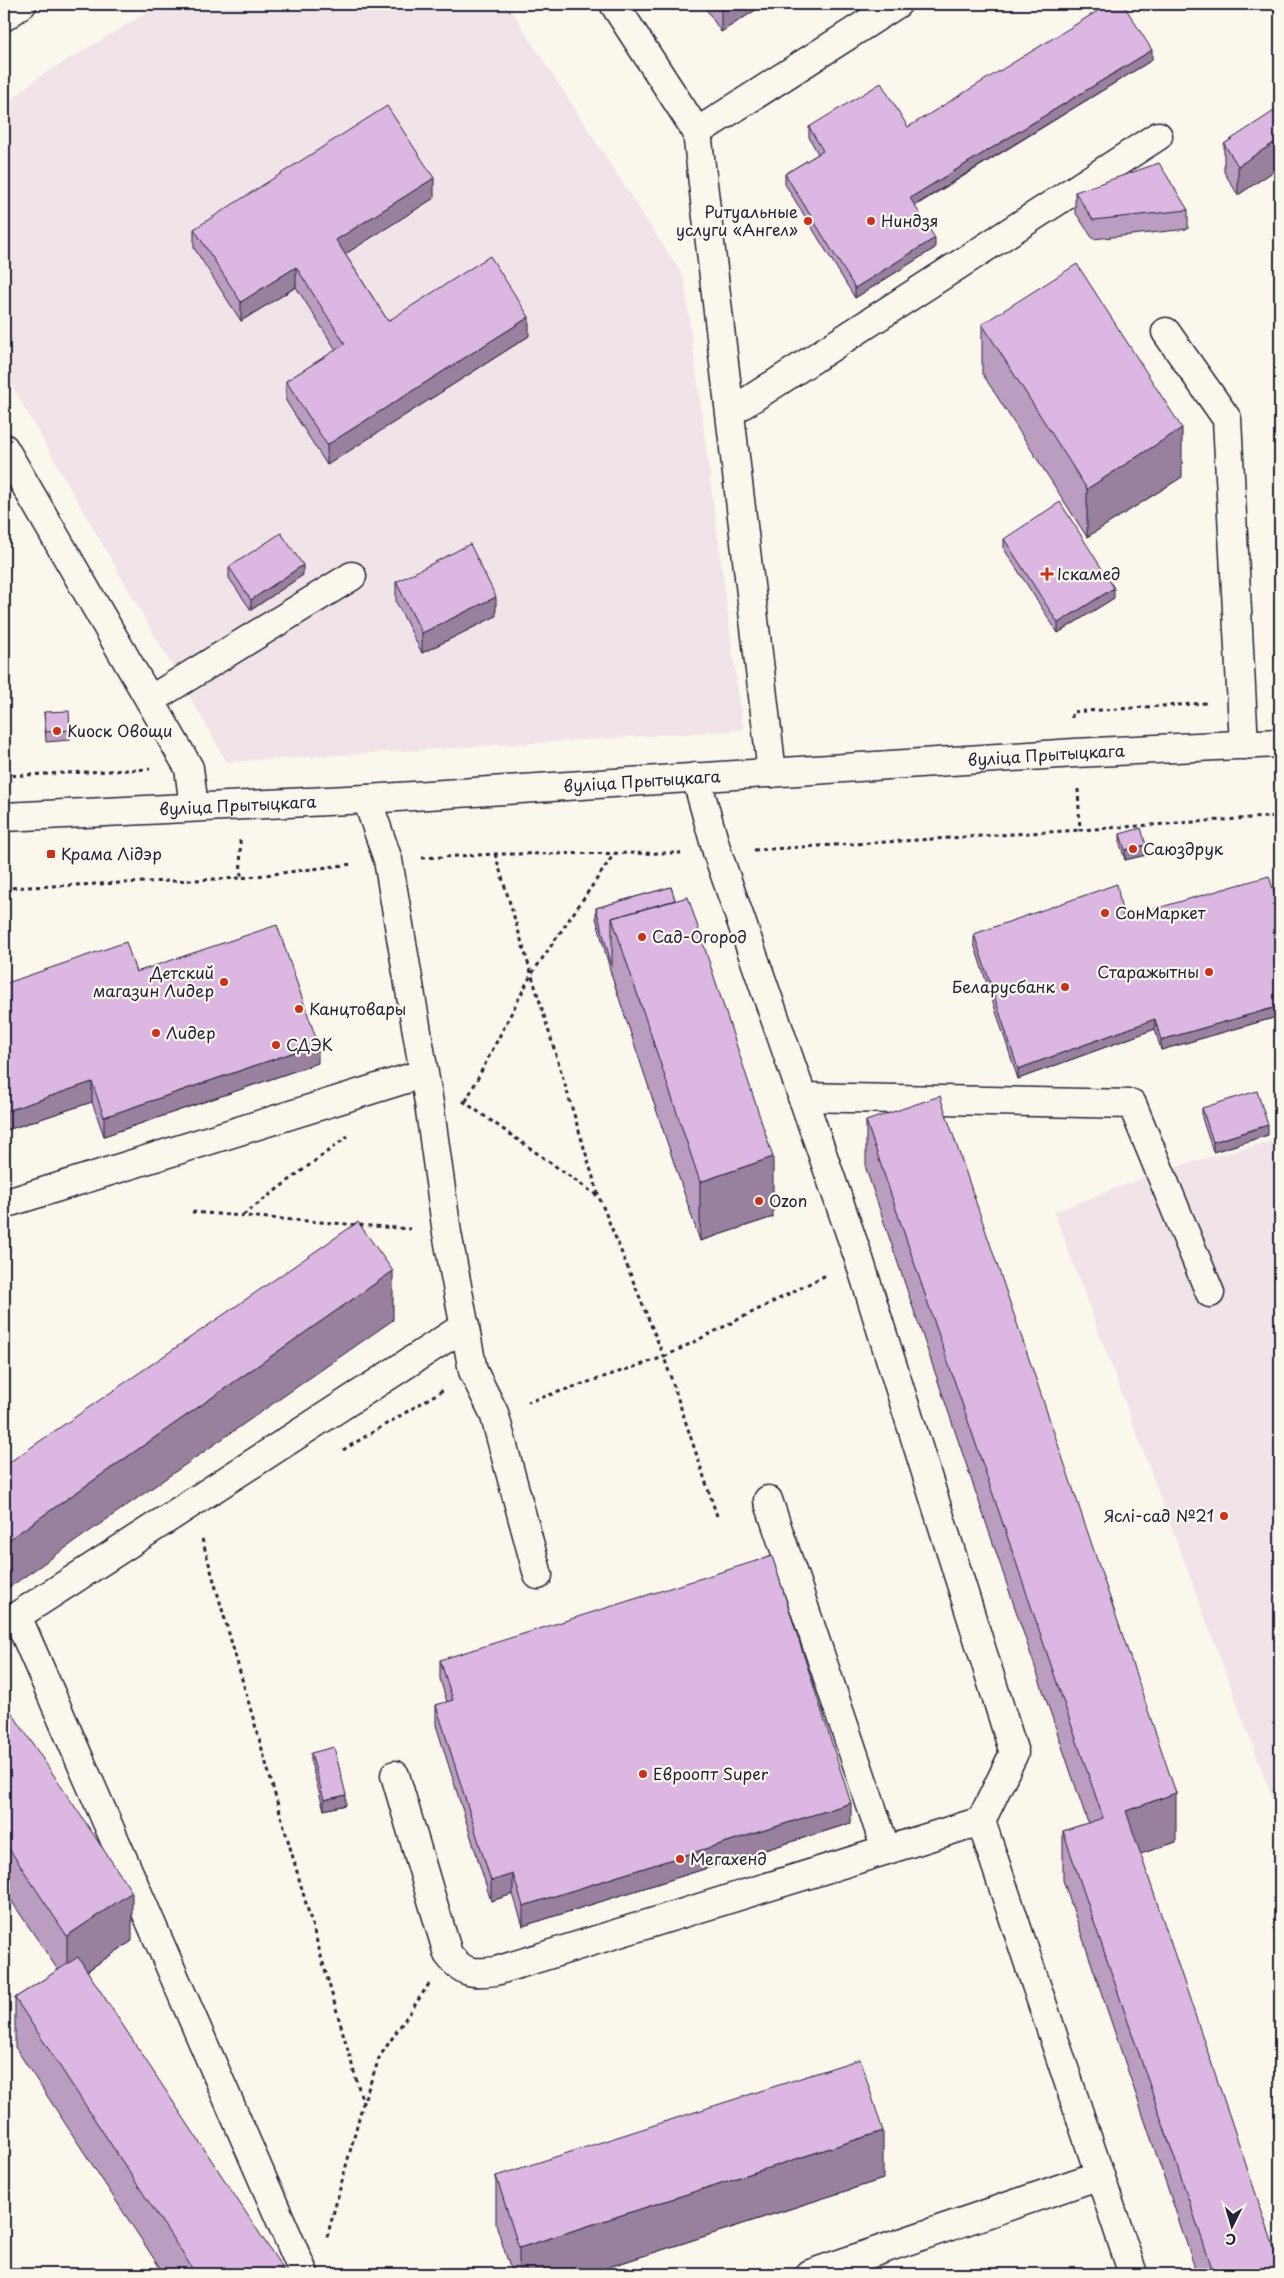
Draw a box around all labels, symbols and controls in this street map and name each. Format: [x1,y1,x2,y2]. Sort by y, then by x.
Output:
place label: Ритуальные услуги «Ангел» [676,199,798,241]
place label: Ниндзя [881,208,938,232]
marker: Ритуальные услуги «Ангел» [802,215,814,227]
marker: Ниндзя [865,215,877,227]
place label: Іскамед [1057,561,1120,585]
marker: Іскамед [1041,568,1053,580]
place label: Киоск Овощи [67,718,172,742]
marker: Киоск Овощи [51,725,63,737]
street label: вуліца Прытыцкага [967,738,1125,771]
street label: вуліца Прытыцкага [563,763,721,797]
street label: вуліца Прытыцкага [159,789,317,820]
place label: Саюздрук [1143,836,1224,860]
place label: Крама Лідэр [61,841,162,865]
marker: Саюздрук [1127,843,1139,855]
marker: Крама Лідэр [45,848,57,860]
place label: СонМаркет [1115,900,1206,924]
marker: СонМаркет [1099,907,1111,919]
place label: Сад-Огород [652,924,747,948]
marker: Сад-Огород [636,931,648,943]
place label: Старажытны [1097,959,1199,983]
place label: Детский магазин Лидер [93,960,214,1002]
marker: Старажытны [1203,966,1215,978]
place label: Беларусбанк [952,974,1055,998]
marker: Детский магазин Лидер [218,976,230,988]
marker: Беларусбанк [1059,981,1071,993]
place label: Канцтовары [309,996,406,1020]
marker: Канцтовары [293,1003,305,1015]
place label: Лидер [166,1020,216,1044]
marker: Лидер [150,1027,162,1039]
place label: СДЭК [286,1032,333,1056]
marker: СДЭК [270,1039,282,1051]
place label: Ozon [769,1188,807,1212]
marker: Ozon [753,1195,765,1207]
place label: Яслі-сад №21 [1104,1503,1214,1527]
marker: Яслі-сад №21 [1218,1510,1230,1522]
place label: Евроопт Super [653,1761,769,1785]
marker: Евроопт Super [637,1768,649,1780]
place label: Мегахенд [690,1846,767,1870]
marker: Мегахенд [674,1853,686,1865]
north arrow [1206,2200,1256,2250]
text: С [1225,2229,1237,2250]

